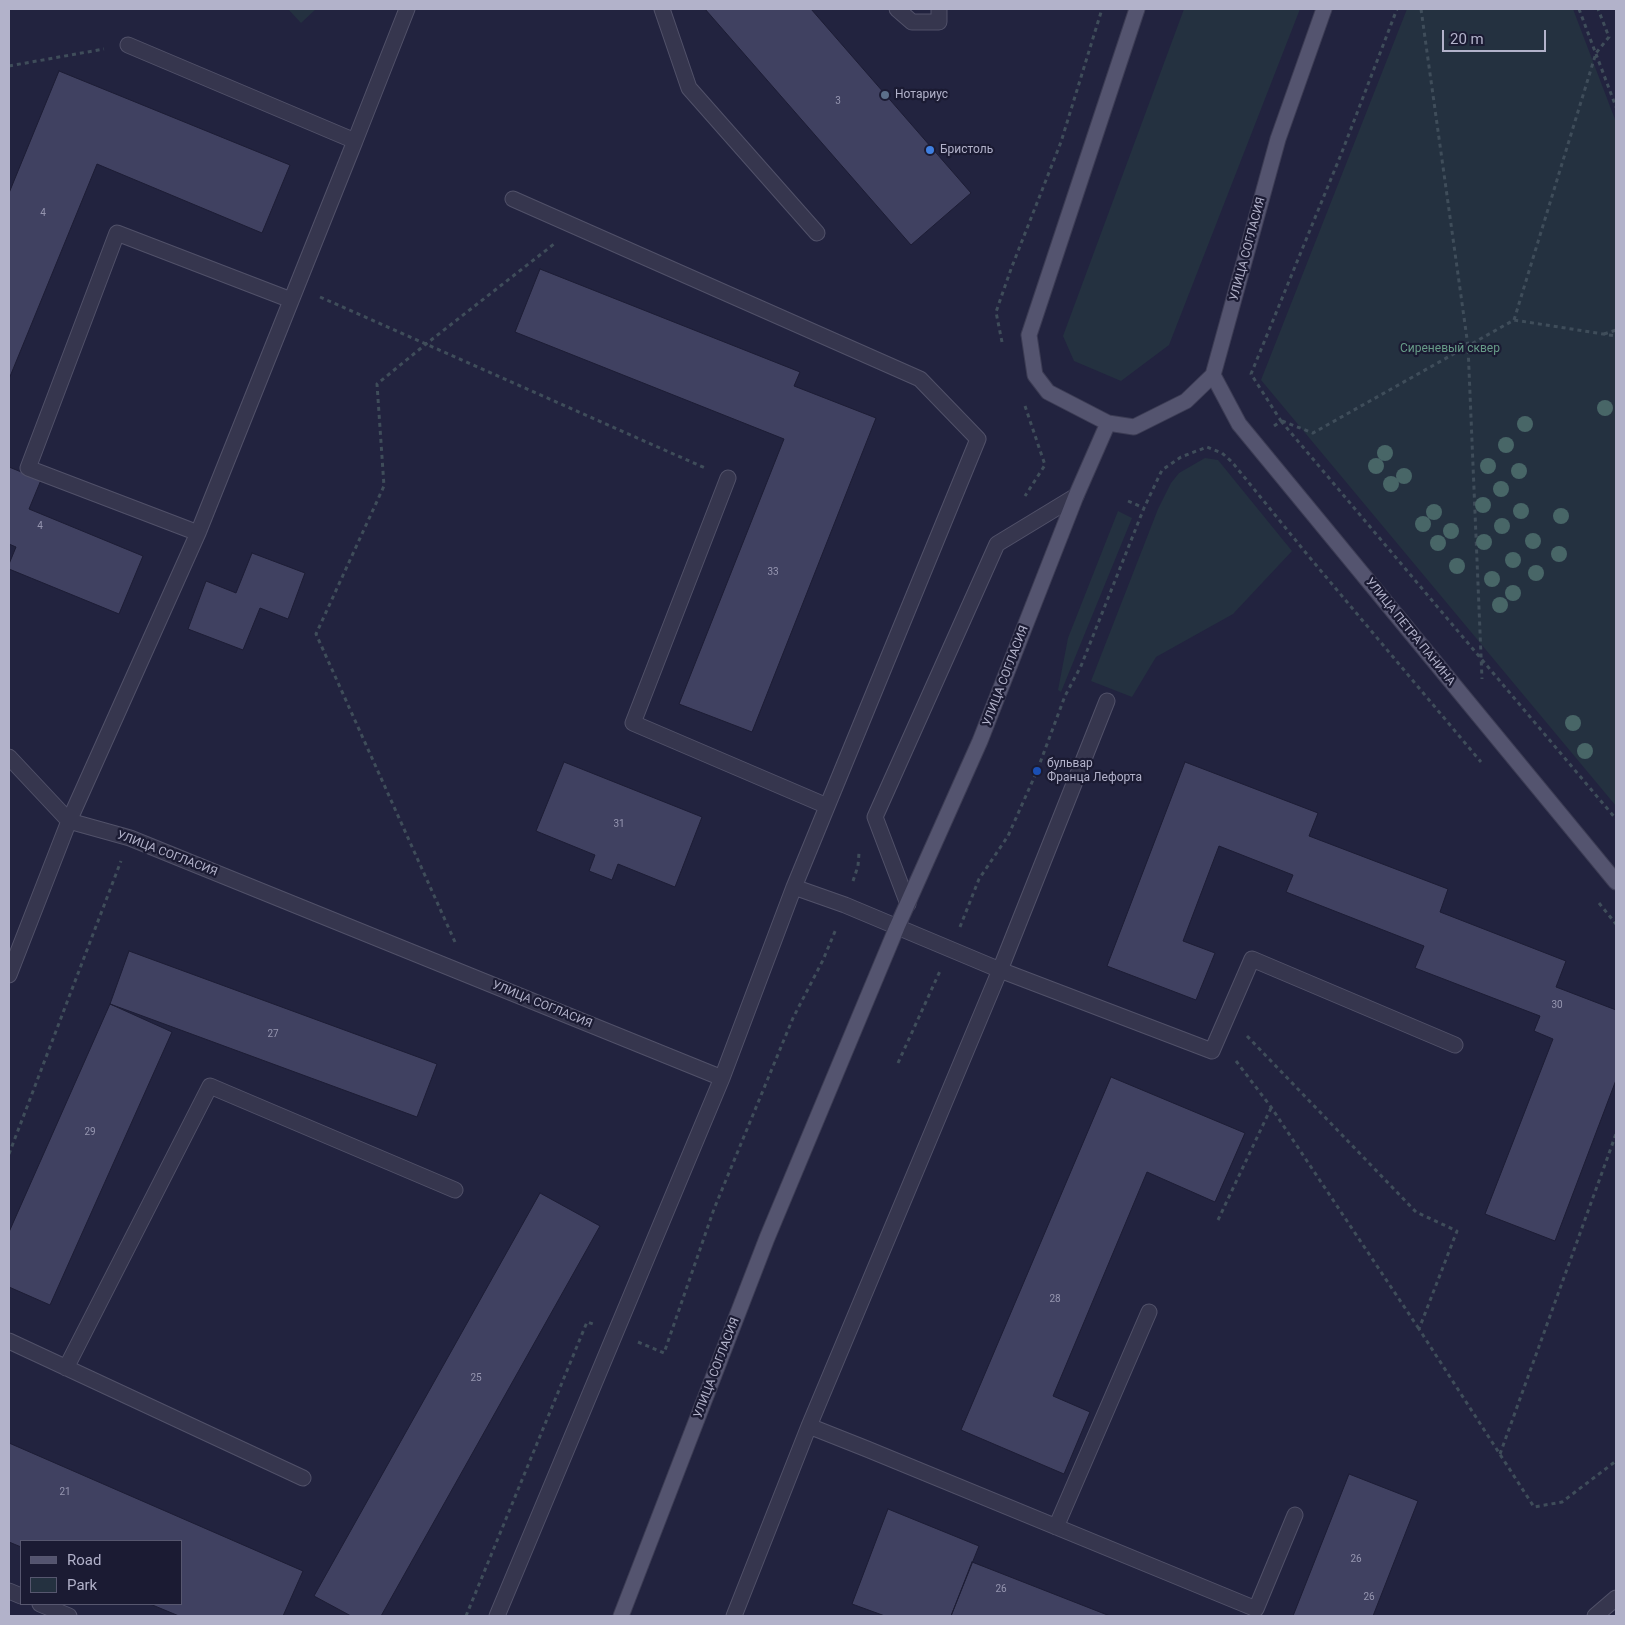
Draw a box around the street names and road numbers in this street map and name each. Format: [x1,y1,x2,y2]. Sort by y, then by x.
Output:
street label: УЛИЦА СОГЛАСИЯ [1227,196,1269,302]
street label: УЛИЦА ПЕТРА ПАНИНА [1362,575,1458,689]
street label: УЛИЦА СОГЛАСИЯ [980,624,1032,728]
street label: УЛИЦА СОГЛАСИЯ [115,828,219,880]
street label: УЛИЦА СОГЛАСИЯ [490,978,594,1032]
street label: УЛИЦА СОГЛАСИЯ [691,1316,743,1420]

